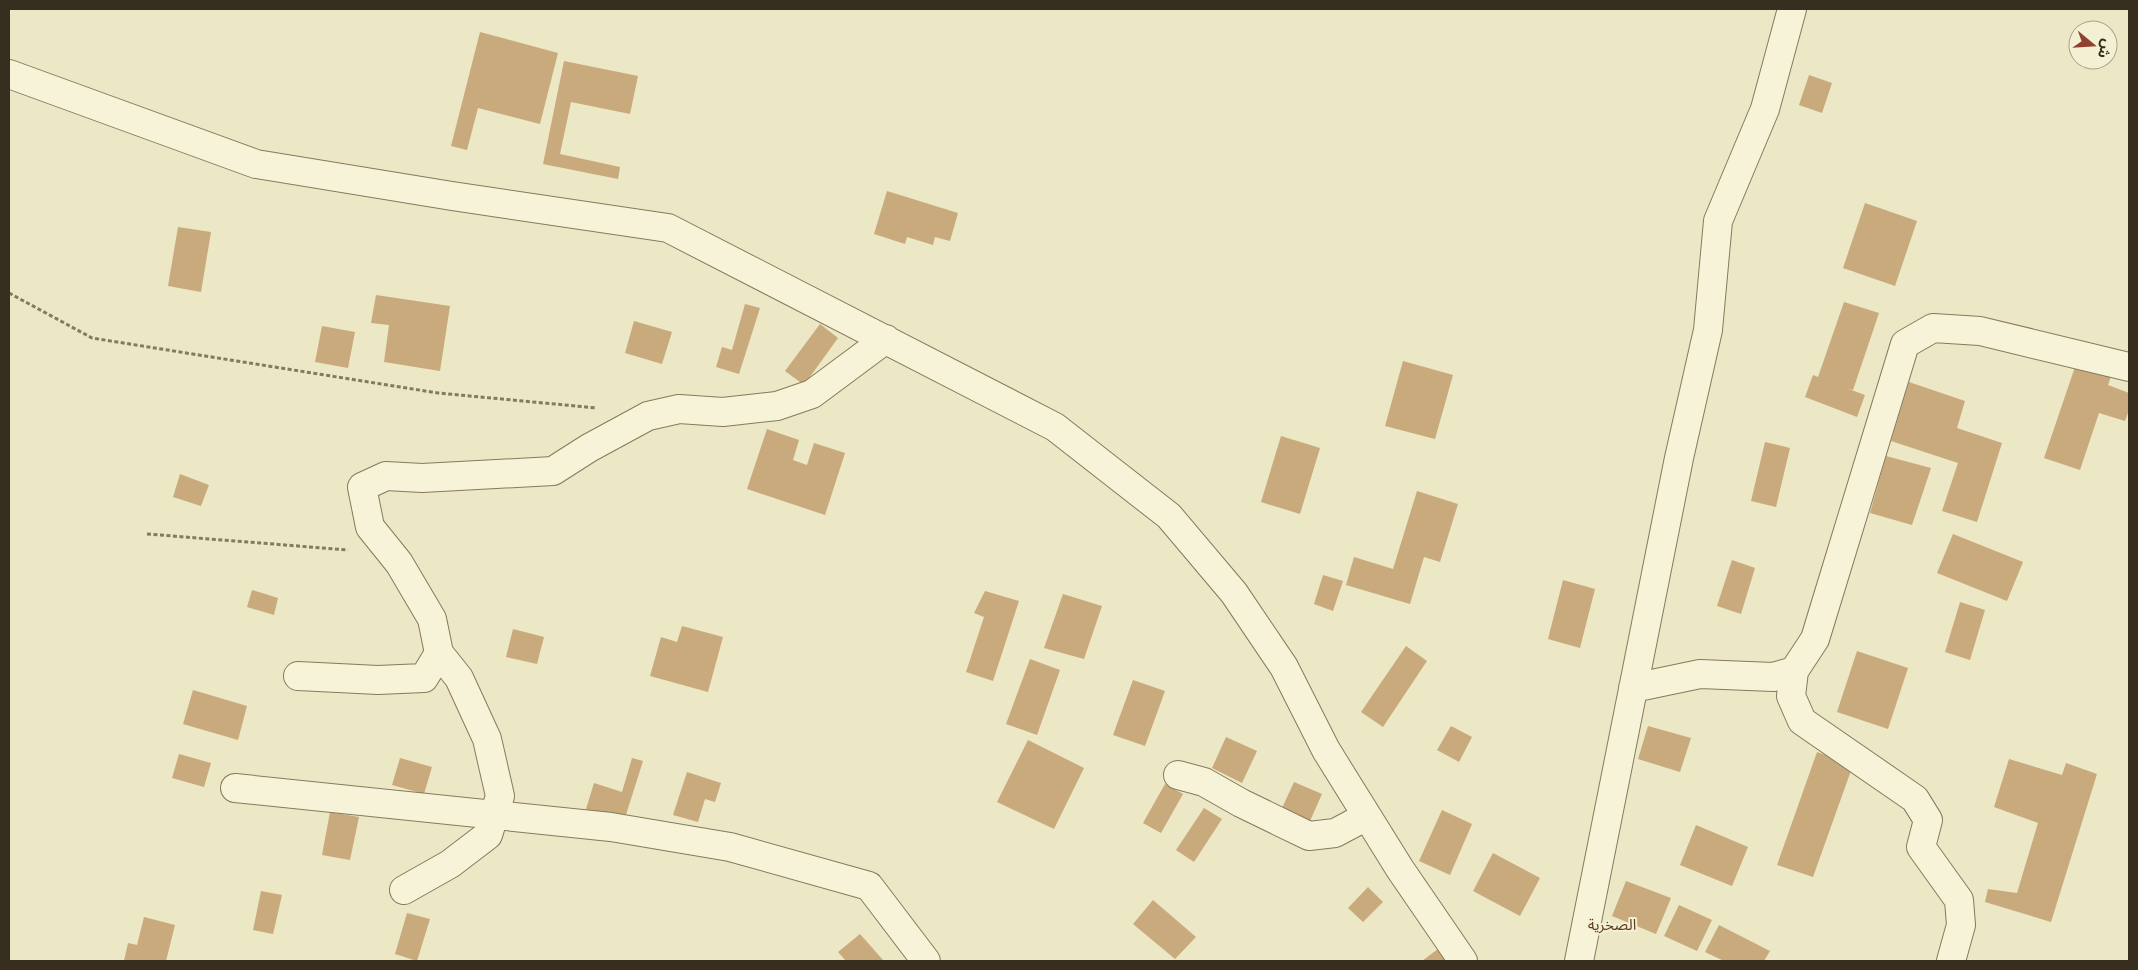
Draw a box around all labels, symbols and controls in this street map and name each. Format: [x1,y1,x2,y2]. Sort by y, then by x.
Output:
north arrow [2068,20,2118,70]
text: ش [2094,37,2117,61]
district label: الصخرية [1588,915,1636,934]

